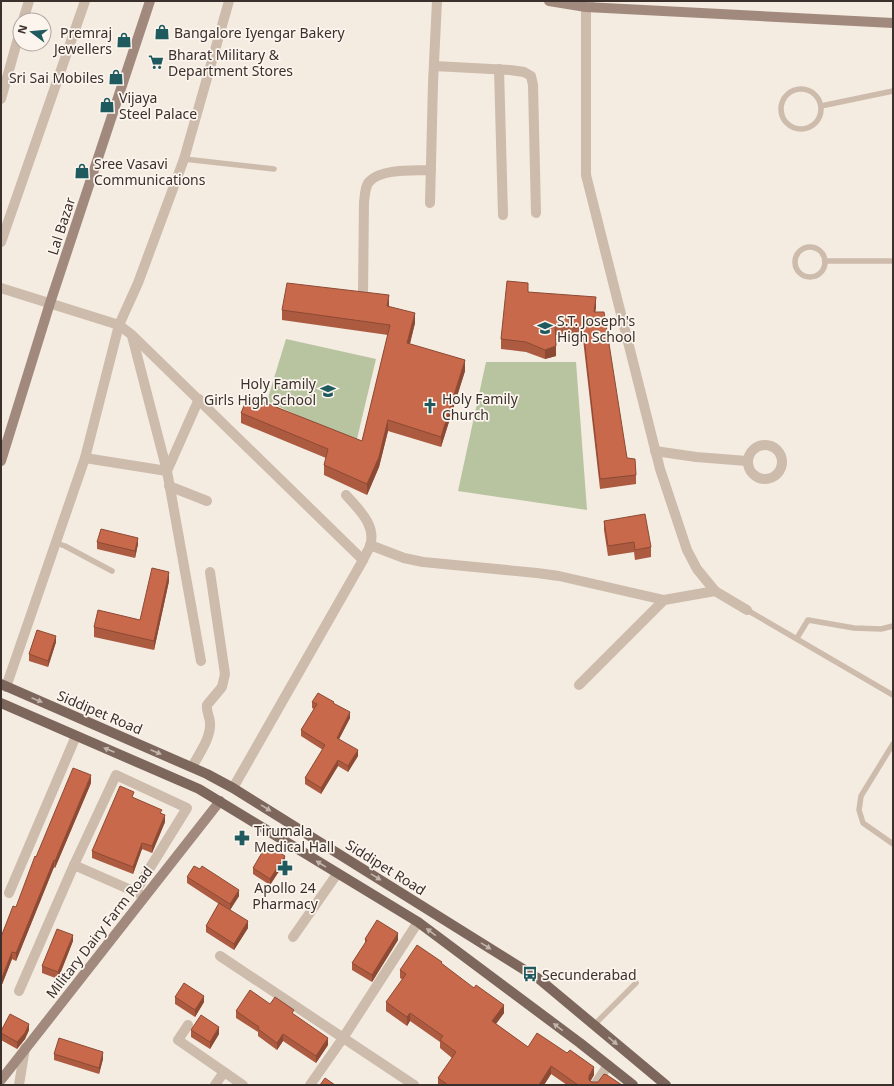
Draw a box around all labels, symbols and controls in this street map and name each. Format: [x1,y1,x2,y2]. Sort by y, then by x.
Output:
north arrow [12,12,52,52]
text: N [13,23,30,35]
place label: Premraj Jewellers [52,23,112,58]
shop icon: Bangalore Iyengar Bakery [153,23,171,41]
place label: Bangalore Iyengar Bakery [174,23,346,42]
shop icon: Premraj Jewellers [115,31,133,49]
place label: Bharat Military & Department Stores [168,45,293,80]
supermarket icon: Bharat Military & Department Stores [147,53,165,71]
place label: Sri Sai Mobiles [9,68,104,87]
shop icon: Sri Sai Mobiles [107,68,125,86]
place label: Vijaya Steel Palace [119,88,197,123]
shop icon: Vijaya Steel Palace [98,96,116,114]
place label: Sree Vasavi Communications [94,154,206,189]
shop icon: Sree Vasavi Communications [73,162,91,180]
street label: Lal Bazar [43,195,79,257]
place label: S.T. Joseph's High School [557,311,636,346]
school or university icon: S.T. Joseph's High School [536,319,554,337]
place label: Holy Family Girls High School [204,374,317,409]
school or university icon: Holy Family Girls High School [319,382,337,400]
place label: Holy Family Church [442,389,519,424]
church icon: Holy Family Church [421,397,439,415]
street label: Siddipet Road [54,685,146,739]
one-way arrow [31,697,42,703]
one-way arrow [103,747,114,753]
one-way arrow [151,749,163,755]
one-way arrow [260,805,272,812]
place label: Tirumala Medical Hall [254,821,334,856]
pharmacy icon: Tirumala Medical Hall [233,829,251,847]
street label: Siddipet Road [342,835,430,899]
pharmacy icon: Apollo 24 Pharmacy [276,859,294,877]
one-way arrow [315,860,327,867]
street label: Military Dairy Farm Road [41,862,157,1002]
one-way arrow [370,874,382,881]
place label: Apollo 24 Pharmacy [252,878,319,913]
one-way arrow [426,928,437,936]
one-way arrow [480,943,492,950]
bus stop icon: Secunderabad [521,965,539,983]
place label: Secunderabad [542,965,637,984]
one-way arrow [552,1023,563,1031]
one-way arrow [607,1036,618,1045]

